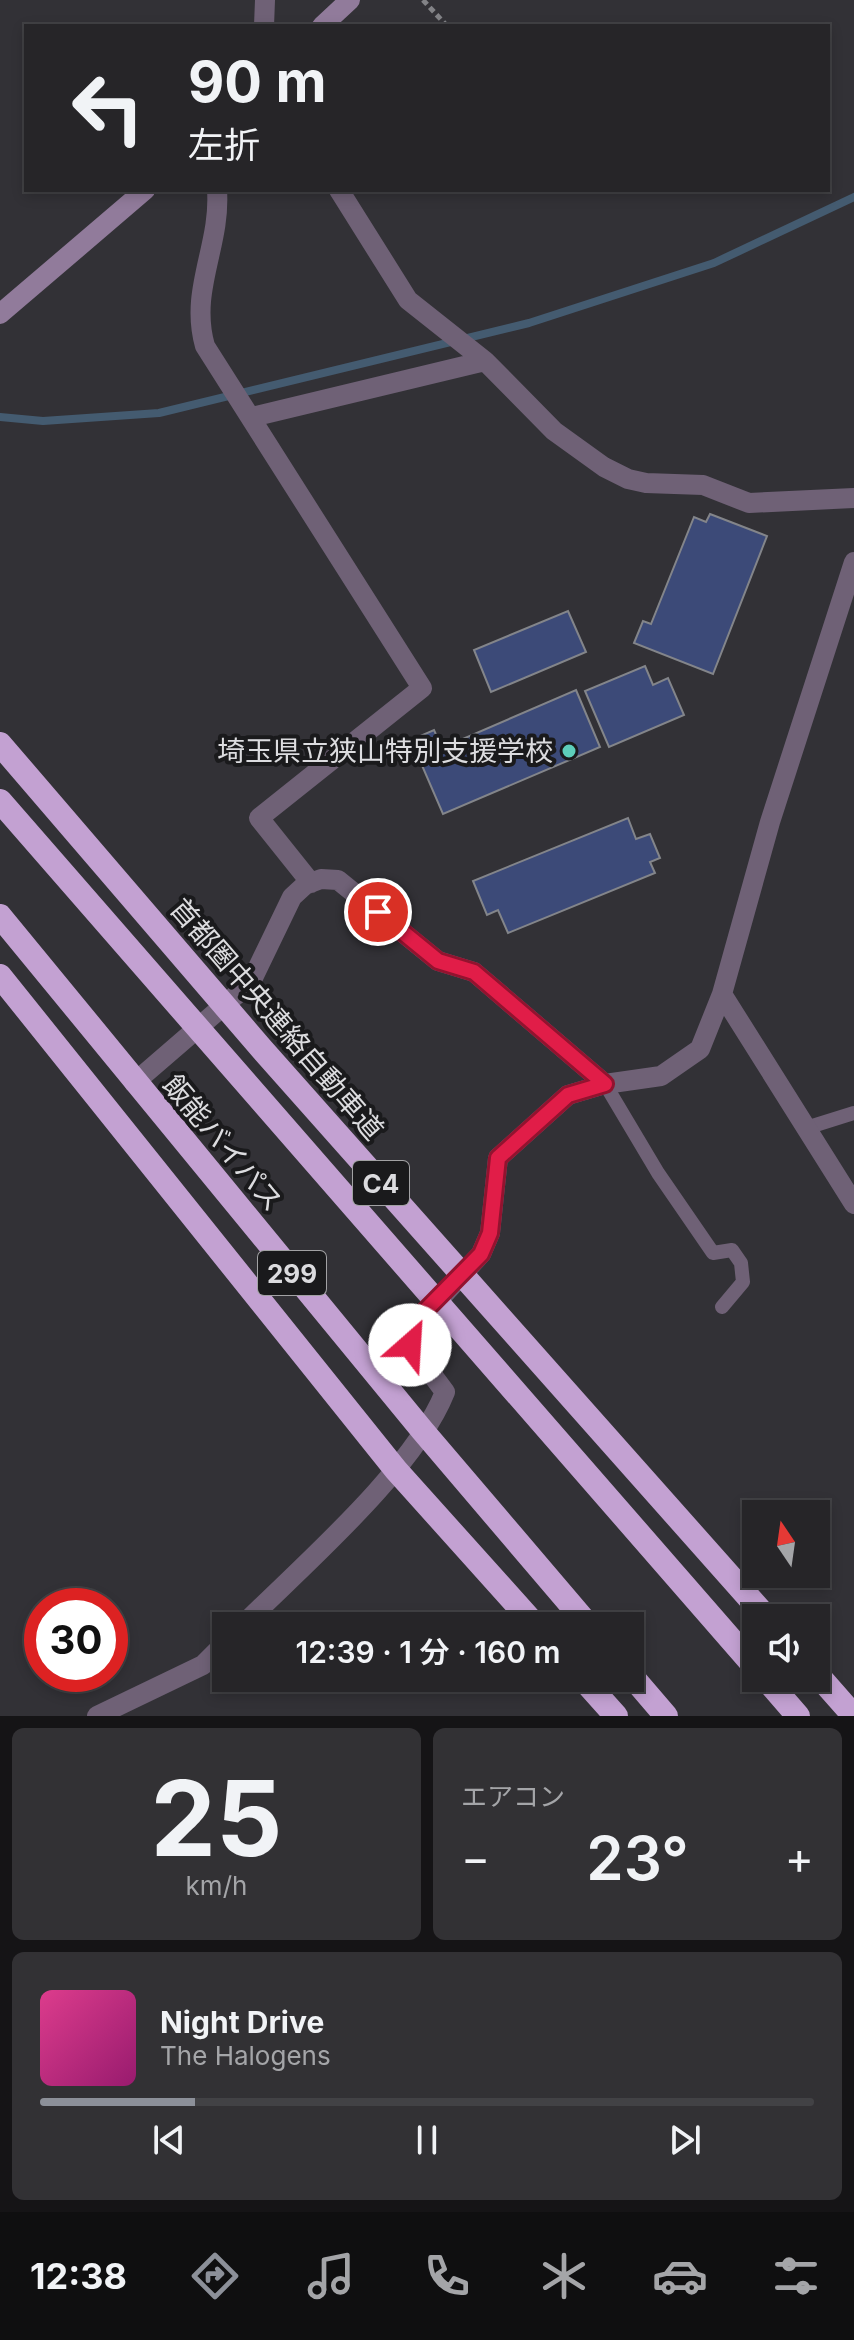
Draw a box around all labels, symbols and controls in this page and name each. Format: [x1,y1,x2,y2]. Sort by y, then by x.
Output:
text: 90 m [188,48,327,116]
icon: left [56,56,160,160]
text: 左折 [188,123,260,167]
place label: 埼玉県立狭山特別支援学校 [217,734,553,768]
marker: 埼玉県立狭山特別支援学校 [560,742,578,760]
pin [344,878,412,946]
icon: arrive [356,890,400,934]
street label: 首都圏中央連絡自動車道 [163,892,391,1146]
street label: 飯能バイパス [156,1068,290,1218]
road number: C4 [353,1161,409,1205]
road number: 299 [258,1251,326,1295]
position arrow [368,1303,452,1387]
north arrow [742,1500,830,1588]
map controls [742,1500,830,1692]
speed limit sign: 30 [24,1588,128,1692]
button: sound [742,1604,830,1692]
text: 12:39 · 1 分 · 160 m [295,1634,561,1670]
text: 25 [151,1755,282,1881]
text: エアコン [461,1781,565,1812]
text: 23° [586,1822,689,1894]
text: − [461,1831,490,1885]
text: + [785,1831,814,1885]
text: km/h [186,1870,247,1901]
text: Night Drive [160,2004,324,2040]
text: The Halogens [160,2040,331,2071]
icon: previous [147,2118,191,2162]
icon: pause [405,2118,449,2162]
icon: next [663,2118,707,2162]
icon: directions [187,2248,243,2304]
icon: music [303,2248,359,2304]
icon: phone [419,2248,475,2304]
icon: climate [536,2248,592,2304]
icon: car [652,2248,708,2304]
icon: filters [768,2248,824,2304]
text: 12:38 [30,2254,127,2298]

